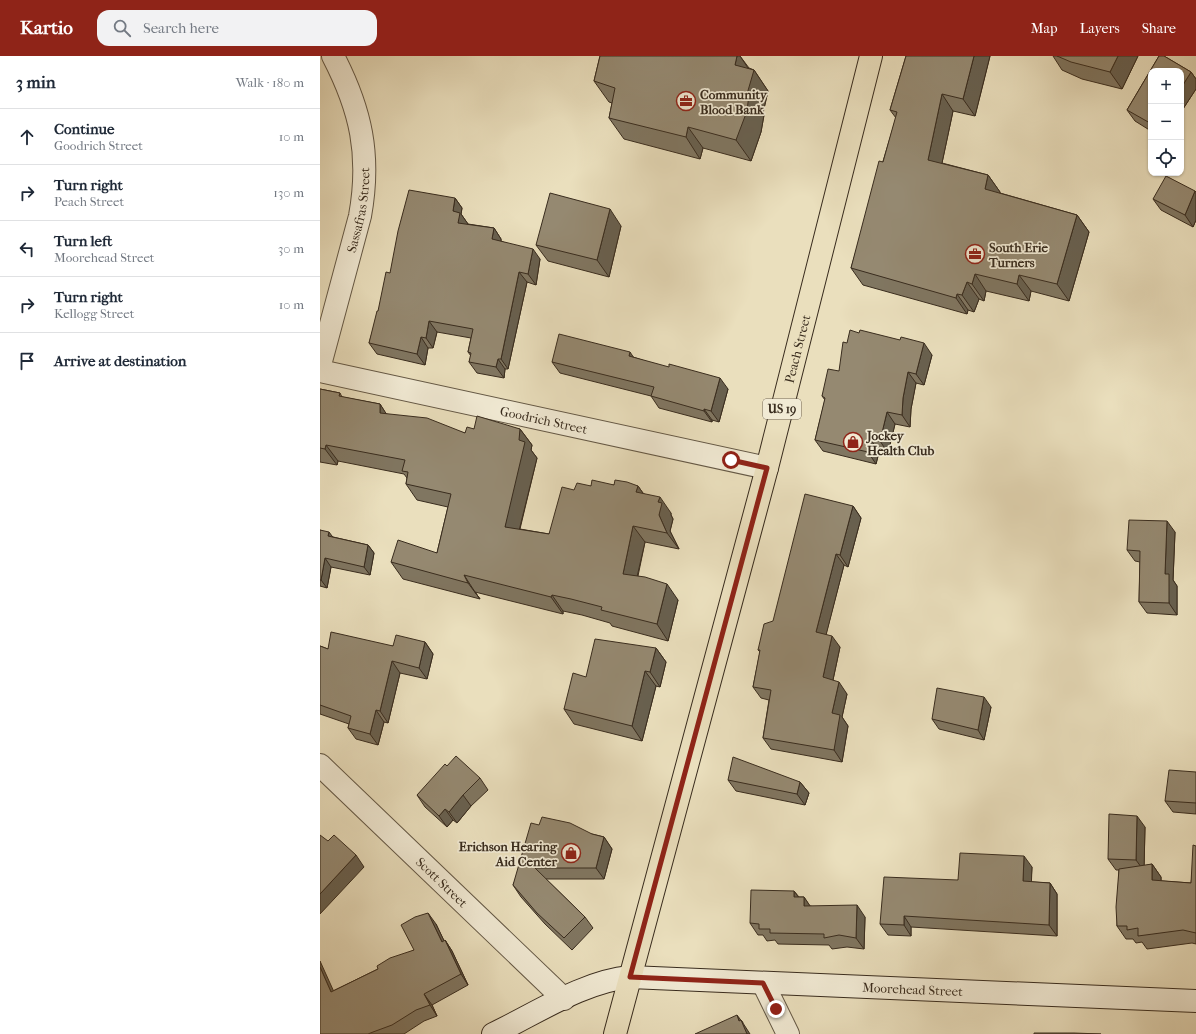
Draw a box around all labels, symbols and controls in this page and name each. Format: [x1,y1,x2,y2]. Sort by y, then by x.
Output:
search box [97,10,377,46]
text: Kartio [20,17,73,39]
icon: search [111,17,133,39]
text: Search here [143,19,219,37]
text: Map [1031,20,1058,37]
text: Layers [1080,20,1120,37]
text: Share [1142,20,1176,37]
map controls [1148,68,1184,176]
button: + [1148,68,1184,104]
text: 3 min [16,72,56,92]
text: Walk · 180 m [236,75,304,90]
place label: Community Blood Bank [700,87,768,117]
office icon: Community Blood Bank [675,90,697,112]
button: − [1148,104,1184,140]
text: Continue [54,120,114,138]
icon: ahead [16,126,38,148]
text: 10 m [279,129,304,144]
text: Goodrich Street [54,138,143,153]
button: locate [1148,140,1184,176]
street label: Sassafras Street [343,167,372,254]
text: Turn right [54,176,123,194]
icon: right [16,182,38,204]
text: 130 m [273,185,304,200]
text: Peach Street [54,194,124,209]
text: Turn left [54,232,112,250]
icon: left [16,238,38,260]
place label: South Erie Turners [988,240,1048,270]
text: 30 m [278,241,304,256]
office icon: South Erie Turners [964,243,986,265]
text: Moorehead Street [54,250,155,265]
text: Turn right [54,288,123,306]
icon: right [16,294,38,316]
text: 10 m [279,297,304,312]
text: Kellogg Street [54,306,134,321]
street label: Peach Street [781,313,813,385]
icon: arrive [16,350,38,372]
text: Arrive at destination [54,352,186,370]
road number: US 19 [763,399,801,419]
street label: Goodrich Street [499,403,589,436]
place label: Jockey Health Club [865,428,934,458]
shop icon: Jockey Health Club [842,431,864,453]
route start [722,451,740,469]
place label: Erichson Hearing Aid Center [459,839,558,869]
shop icon: Erichson Hearing Aid Center [560,842,582,864]
street label: Scott Street [413,854,471,910]
street label: Moorehead Street [862,979,963,999]
route end [767,1000,785,1018]

